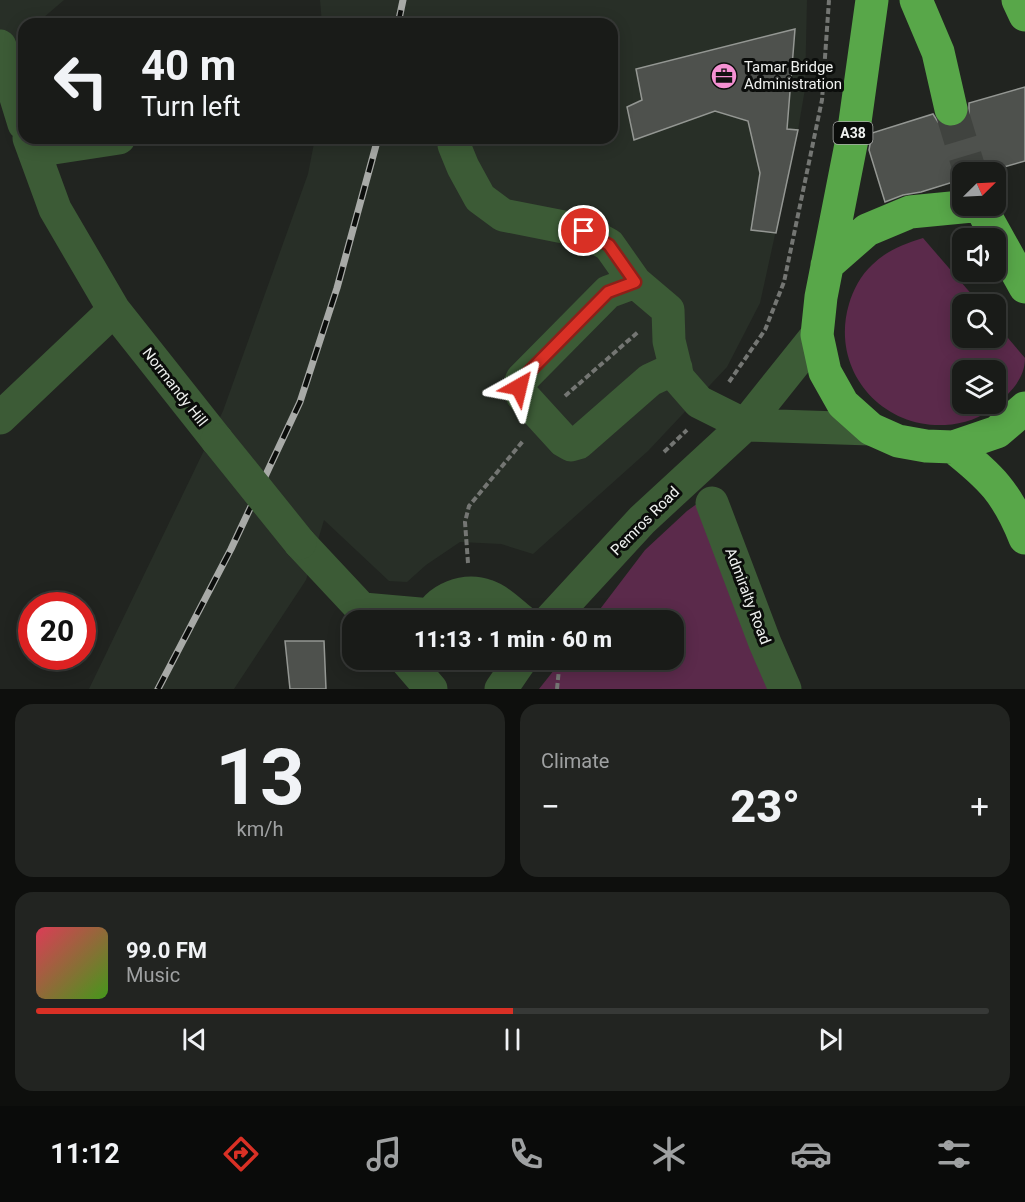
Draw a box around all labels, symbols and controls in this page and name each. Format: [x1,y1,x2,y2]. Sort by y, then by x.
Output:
text: 40 m [141,41,236,90]
icon: left [42,42,120,120]
place label: Tamar Bridge Administration [744,58,842,93]
office icon: Tamar Bridge Administration [709,61,739,91]
text: Turn left [141,91,241,123]
road number: A38 [834,122,872,144]
north arrow [952,162,1006,216]
map controls [952,162,1006,414]
pin [558,205,609,256]
icon: arrive [567,214,600,247]
button: sound [952,228,1006,282]
button: search [952,294,1006,348]
street label: Normandy Hill [139,344,211,430]
position arrow [487,355,551,419]
button: layers [952,360,1006,414]
street label: Pemros Road [607,483,683,559]
street label: Admiralty Road [721,545,775,647]
speed limit sign: 20 [18,592,96,670]
text: 11:13 · 1 min · 60 m [414,627,612,652]
text: 13 [215,732,305,823]
text: Climate [541,749,609,773]
text: 23° [730,780,800,833]
text: − [541,787,560,826]
text: + [970,787,989,826]
text: km/h [237,817,283,841]
text: 99.0 FM [126,938,207,963]
text: Music [126,963,180,987]
icon: previous [178,1023,211,1056]
icon: pause [496,1023,529,1056]
icon: next [814,1023,847,1056]
icon: directions [220,1133,262,1175]
icon: music [363,1133,405,1175]
icon: phone [505,1133,547,1175]
icon: climate [648,1133,690,1175]
icon: car [790,1133,832,1175]
icon: filters [933,1133,975,1175]
text: 11:12 [50,1138,120,1170]

